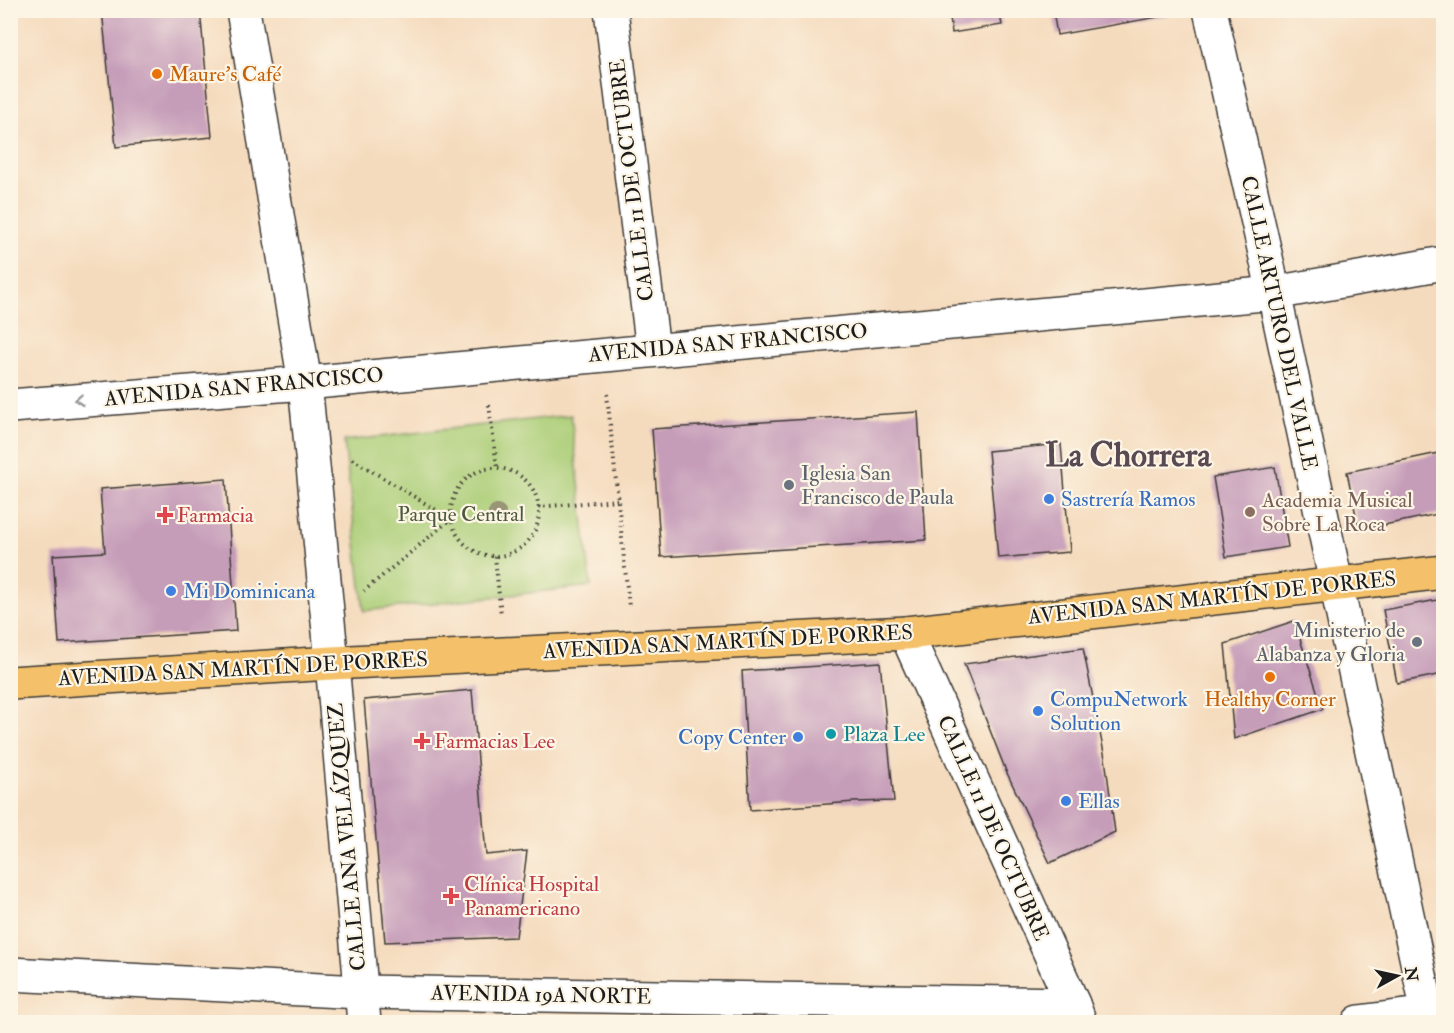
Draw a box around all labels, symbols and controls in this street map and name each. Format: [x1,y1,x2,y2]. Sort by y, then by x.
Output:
street label: CALLE 11 DE OCTUBRE [604,57,660,303]
place label: Maure's Café [169,61,281,88]
marker: Maure's Café [150,67,164,81]
street label: CALLE ARTURO DEL VALLE [1235,173,1323,473]
street label: AVENIDA SAN FRANCISCO [586,317,869,369]
street label: AVENIDA SAN FRANCISCO [102,361,385,413]
one-way arrow [75,393,84,406]
district label: La Chorrera [1045,435,1212,476]
place label: Iglesia San Francisco de Paula [801,460,954,511]
marker: Iglesia San Francisco de Paula [782,478,796,492]
place label: Sastrería Ramos [1061,486,1196,513]
place label: Academia Musical Sobre La Roca [1261,487,1413,538]
marker: Sastrería Ramos [1042,492,1056,506]
park label: Parque Central [398,501,525,528]
place label: Farmacia [177,502,254,529]
marker: Academia Musical Sobre La Roca [1243,505,1257,519]
marker: Farmacia [158,508,172,522]
street label: AVENIDA SAN MARTÍN DE PORRES [1026,565,1397,631]
place label: Mi Dominicana [183,578,316,605]
marker: Mi Dominicana [164,584,178,598]
place label: Ministerio de Alabanza y Gloria [1255,617,1405,668]
street label: AVENIDA SAN MARTÍN DE PORRES [542,619,913,665]
marker: Ministerio de Alabanza y Gloria [1410,635,1424,649]
street label: AVENIDA SAN MARTÍN DE PORRES [57,646,428,692]
marker: Healthy Corner [1263,670,1277,684]
place label: CompuNetwork Solution [1050,686,1188,737]
place label: Healthy Corner [1204,686,1336,713]
street label: CALLE ANA VELÁZQUEZ [322,702,372,972]
marker: CompuNetwork Solution [1031,704,1045,718]
street label: CALLE 11 DE OCTUBRE [931,711,1055,945]
place label: Plaza Lee [843,721,926,748]
place label: Copy Center [678,724,786,751]
marker: Plaza Lee [824,727,838,741]
place label: Farmacias Lee [434,728,555,755]
marker: Copy Center [791,730,805,744]
marker: Farmacias Lee [415,734,429,748]
place label: Ellas [1078,788,1120,815]
marker: Ellas [1059,794,1073,808]
place label: Clínica Hospital Panamericano [464,871,600,922]
marker: Clínica Hospital Panamericano [442,887,460,905]
north arrow [1367,946,1427,1006]
text: N [1400,965,1422,983]
street label: AVENIDA 19A NORTE [430,980,651,1010]

